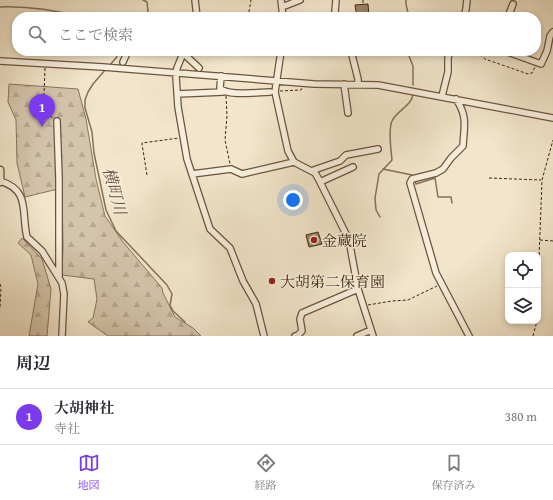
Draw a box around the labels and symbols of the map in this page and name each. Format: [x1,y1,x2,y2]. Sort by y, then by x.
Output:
pin: 1 [29,94,55,127]
water label: 横町川 [97,165,133,219]
your location [283,190,303,210]
place label: 金蔵院 [322,230,367,251]
marker: 金蔵院 [309,235,319,245]
place label: 大胡第二保育園 [280,271,385,292]
marker: 大胡第二保育園 [267,276,277,286]

